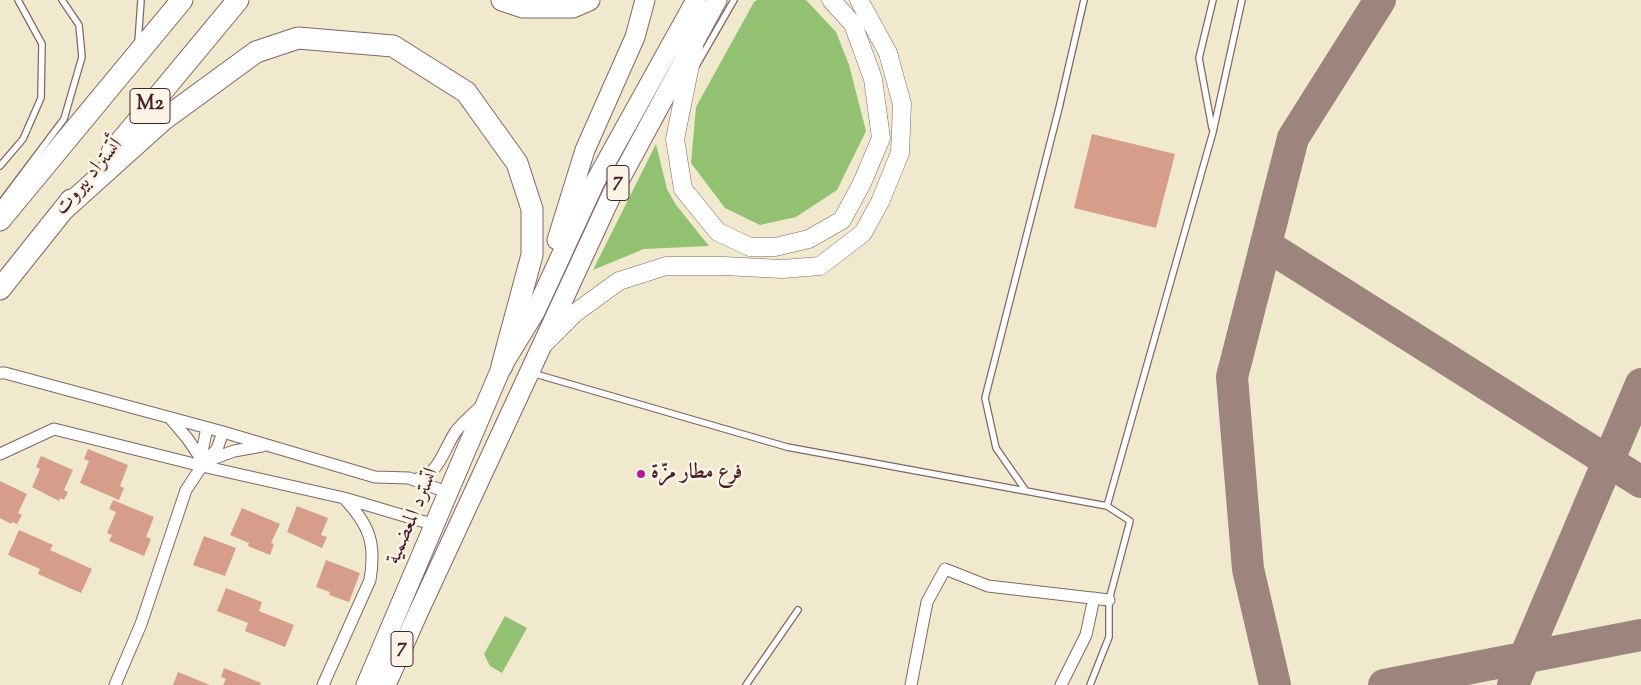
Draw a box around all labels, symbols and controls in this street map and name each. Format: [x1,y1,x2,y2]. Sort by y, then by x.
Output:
road number: M2 [130,88,170,124]
street label: أتستراد بيروت [50,134,130,222]
road number: 7 [607,166,629,200]
place label: فرع مطار مزّة [651,461,743,487]
street label: اتسترد المعضمية [382,465,446,569]
marker: فرع مطار مزّة [635,468,647,480]
road number: 7 [391,632,413,666]

